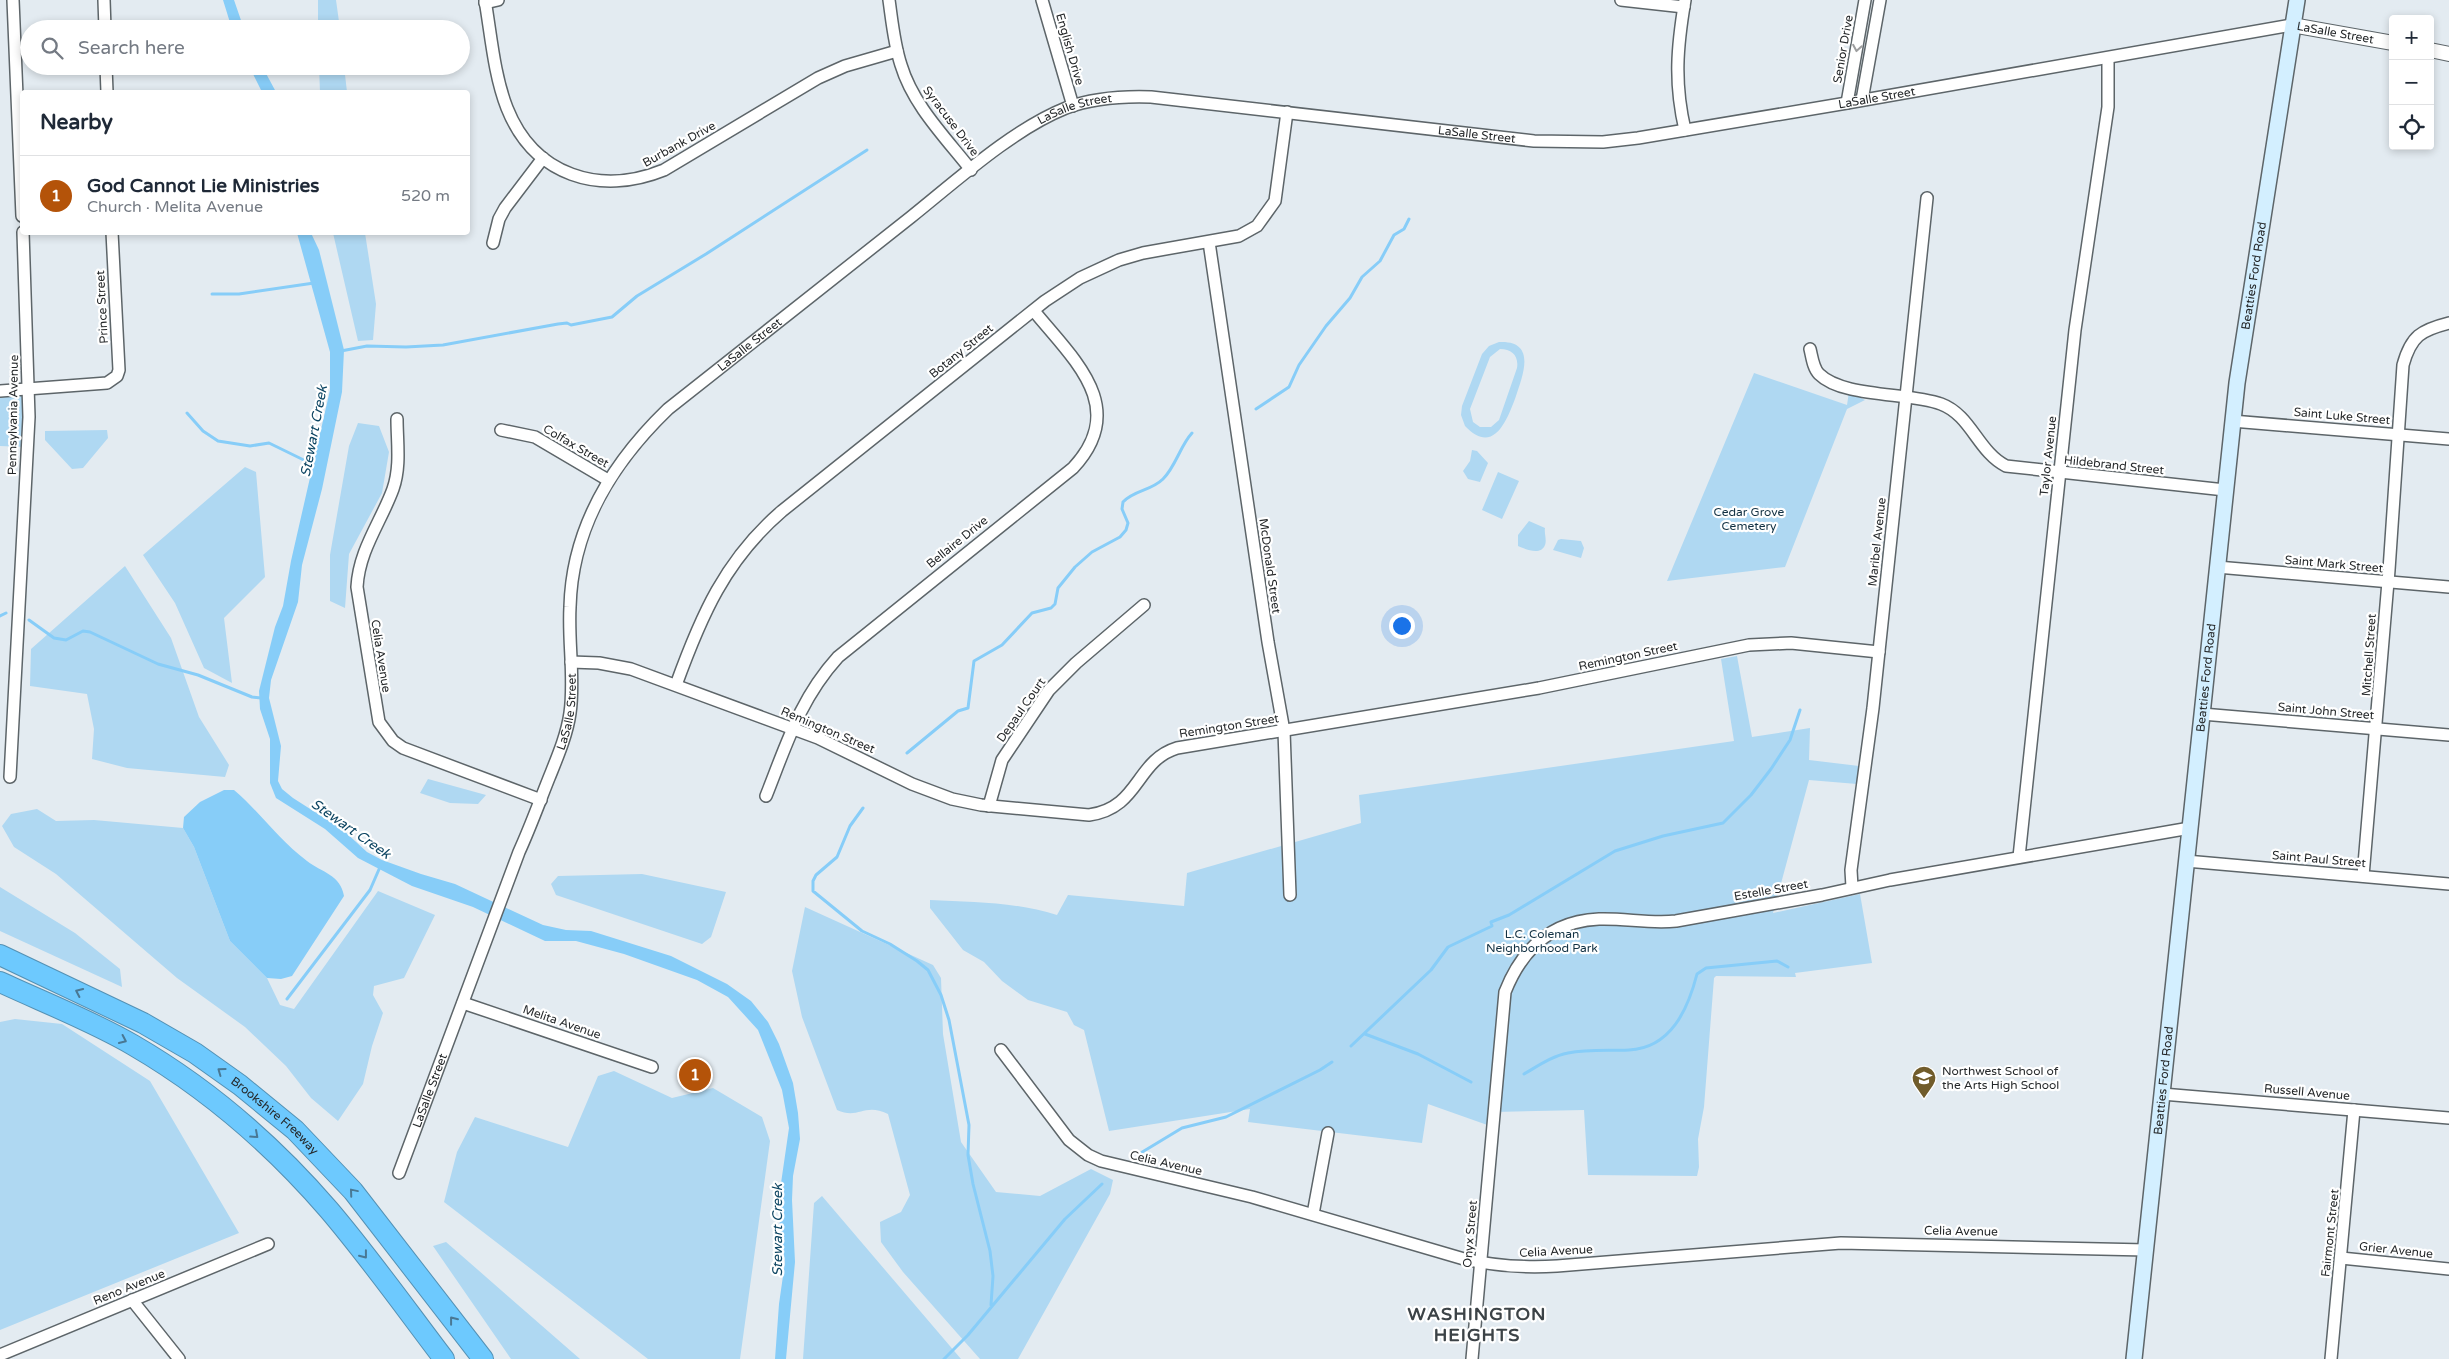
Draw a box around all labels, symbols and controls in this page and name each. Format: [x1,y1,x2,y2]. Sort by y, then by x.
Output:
street label: English Drive [1053,11,1087,87]
street label: Senior Drive [1830,14,1856,84]
map controls [2389,15,2434,150]
button: + [2389,15,2434,60]
street label: LaSalle Street [2296,19,2375,47]
search box [20,20,470,75]
icon: search [38,34,66,62]
text: Search here [78,37,185,59]
one-way arrow [1852,44,1862,52]
button: − [2389,60,2434,105]
street label: Syracuse Drive [920,83,982,159]
street label: LaSalle Street [1837,84,1917,111]
street label: LaSalle Street [1035,91,1113,127]
button: locate [2389,105,2434,150]
text: Nearby [40,110,113,135]
street label: Burbank Drive [640,118,718,170]
street label: LaSalle Street [1437,123,1517,146]
text: God Cannot Lie Ministries [87,175,319,197]
text: 1 [51,186,61,206]
text: 520 m [401,186,450,206]
text: Church · Melita Avenue [87,197,263,217]
street label: Beatties Ford Road [2238,221,2269,331]
street label: Prince Street [93,270,111,344]
street label: LaSalle Street [715,315,785,374]
street label: Botany Street [926,321,996,381]
street label: Pennsylvania Avenue [5,354,21,475]
water label: Stewart Creek [297,382,331,478]
street label: Saint Luke Street [2293,405,2391,427]
street label: Taylor Avenue [2037,415,2059,497]
street label: Colfax Street [541,422,612,471]
street label: Hildebrand Street [2063,453,2165,477]
street label: Maribel Avenue [1865,497,1889,587]
park label: Cedar Grove Cemetery [1714,505,1785,533]
street label: Bellaire Drive [924,513,991,571]
street label: McDonald Street [1256,518,1284,615]
street label: Saint Mark Street [2284,553,2384,575]
your location [1389,613,1415,639]
street label: Mitchell Street [2359,613,2379,697]
street label: Celia Avenue [368,618,394,694]
street label: Beatties Ford Road [2193,623,2219,733]
street label: Remington Street [1577,639,1679,673]
street label: LaSalle Street [554,673,579,752]
street label: Depaul Court [994,675,1049,745]
street label: Saint John Street [2277,700,2375,722]
street label: Remington Street [779,704,877,756]
street label: Remington Street [1178,711,1280,741]
water label: Stewart Creek [308,795,395,863]
street label: Saint Paul Street [2271,848,2367,870]
street label: Estelle Street [1733,877,1809,903]
park label: L.C. Coleman Neighborhood Park [1486,927,1598,955]
one-way arrow [75,988,84,998]
street label: Melita Avenue [521,1002,603,1042]
street label: Beatties Ford Road [2151,1026,2176,1135]
one-way arrow [118,1034,127,1044]
street label: LaSalle Street [410,1051,450,1129]
pin: 1 [679,1056,711,1094]
place label: Northwest School of the Arts High School [1942,1064,2059,1092]
school or university icon: Northwest School of the Arts High School [1911,1065,1937,1099]
one-way arrow [217,1068,227,1077]
street label: Brookshire Freeway [228,1074,322,1158]
street label: Russell Avenue [2263,1081,2351,1103]
one-way arrow [249,1129,258,1138]
street label: Celia Avenue [1129,1148,1204,1178]
water label: Stewart Creek [769,1182,786,1276]
street label: Fairmont Street [2318,1188,2342,1278]
one-way arrow [350,1189,359,1198]
street label: Onyx Street [1460,1199,1480,1268]
street label: Celia Avenue [1924,1223,1998,1239]
street label: Grier Avenue [2358,1239,2434,1261]
street label: Celia Avenue [1519,1242,1593,1260]
one-way arrow [358,1249,366,1258]
street label: Reno Avenue [91,1266,167,1308]
district label: WASHINGTON HEIGHTS [1407,1303,1547,1346]
one-way arrow [450,1317,459,1326]

